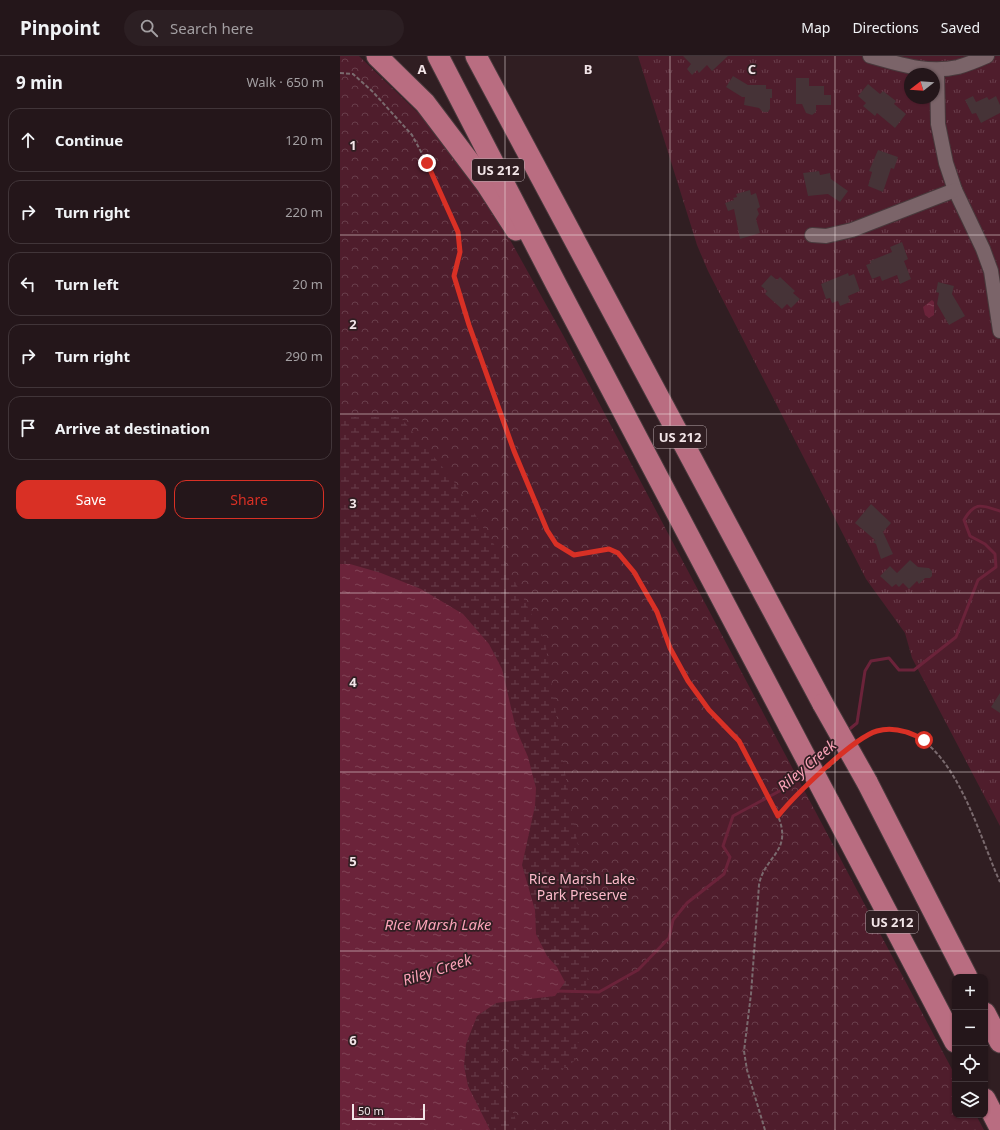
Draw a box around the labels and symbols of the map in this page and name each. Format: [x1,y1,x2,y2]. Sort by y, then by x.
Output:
text: A [418,60,427,78]
text: B [584,60,592,78]
text: C [748,60,756,78]
north arrow [904,68,940,104]
text: 1 [349,136,357,154]
route end [418,154,436,172]
road number: US 212 [472,159,524,181]
text: 2 [349,315,357,333]
road number: US 212 [654,426,706,448]
text: 3 [349,494,357,512]
text: 4 [349,673,357,691]
route start [915,731,933,749]
water label: Riley Creek [773,734,841,796]
text: 5 [349,852,357,870]
park label: Rice Marsh Lake Park Preserve [529,869,635,904]
road number: US 212 [866,911,918,933]
water label: Rice Marsh Lake [384,914,492,934]
water label: Riley Creek [400,948,474,990]
text: 6 [349,1031,357,1049]
scale bar [352,1102,425,1121]

